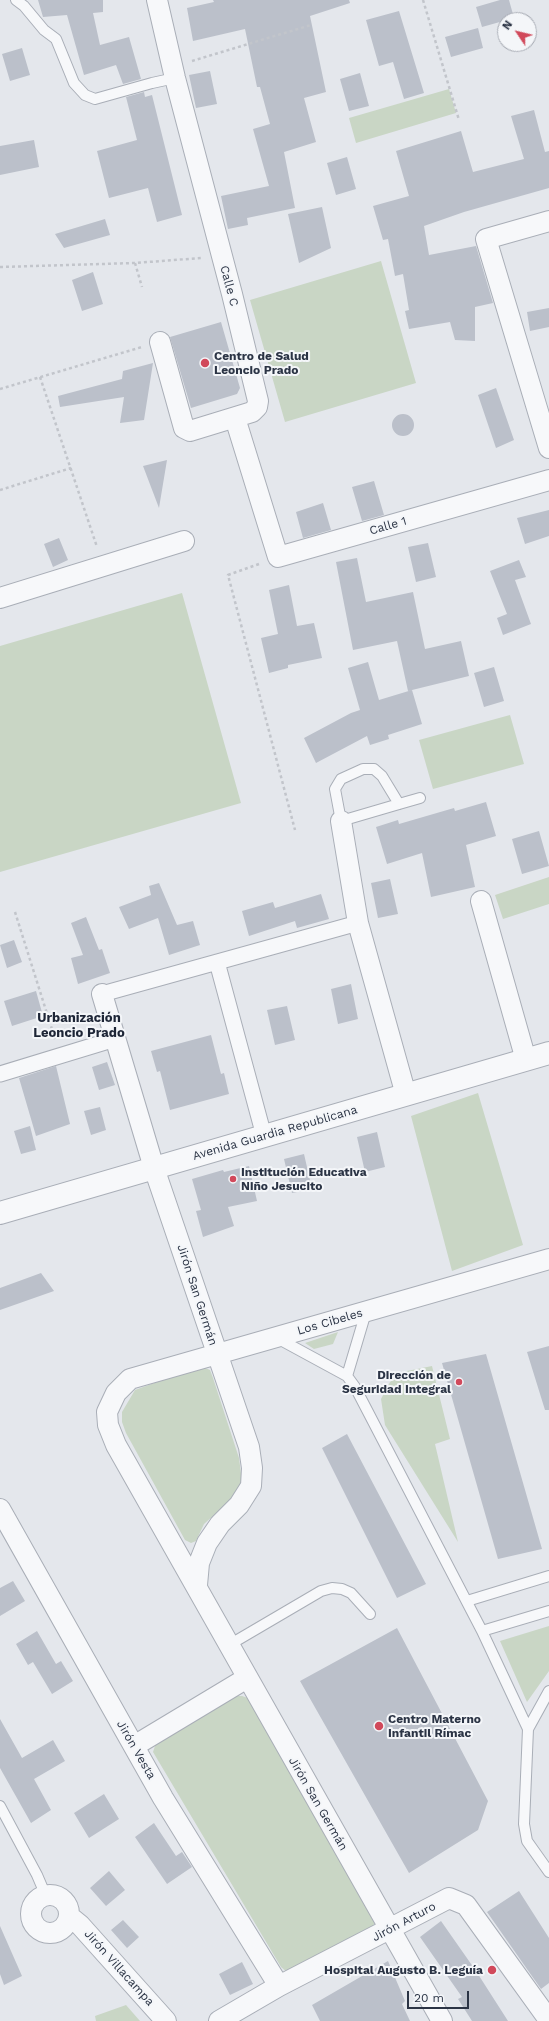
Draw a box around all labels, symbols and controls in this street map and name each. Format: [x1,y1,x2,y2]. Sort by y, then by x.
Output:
north arrow [497,12,537,52]
text: N [500,18,515,32]
street label: Calle C [217,264,241,308]
place label: Centro de Salud Leoncio Prado [214,349,309,377]
marker: Centro de Salud Leoncio Prado [199,357,211,369]
street label: Calle 1 [368,514,408,538]
district label: Urbanización Leoncio Prado [33,1010,125,1041]
street label: Avenida Guardia Republicana [191,1103,359,1163]
place label: Institución Educativa Niño Jesucito [241,1165,367,1193]
marker: Institución Educativa Niño Jesucito [228,1174,238,1184]
street label: Jirón San Germán [174,1243,220,1347]
street label: Los Cibeles [296,1306,364,1338]
place label: Dirección de Seguridad Integral [342,1368,451,1396]
marker: Dirección de Seguridad Integral [454,1377,464,1387]
place label: Centro Materno Infantil Rímac [388,1712,481,1740]
street label: Jirón Vesta [113,1718,159,1782]
marker: Centro Materno Infantil Rímac [373,1720,385,1732]
street label: Jirón San Germán [285,1755,351,1853]
street label: Jirón Arturo [370,1899,438,1945]
street label: Jirón Villacampa [81,1927,157,2009]
place label: Hospital Augusto B. Leguía [324,1963,483,1977]
marker: Hospital Augusto B. Leguía [486,1964,498,1976]
scale bar [409,1983,471,2009]
text: 20 m [414,1991,444,2005]

